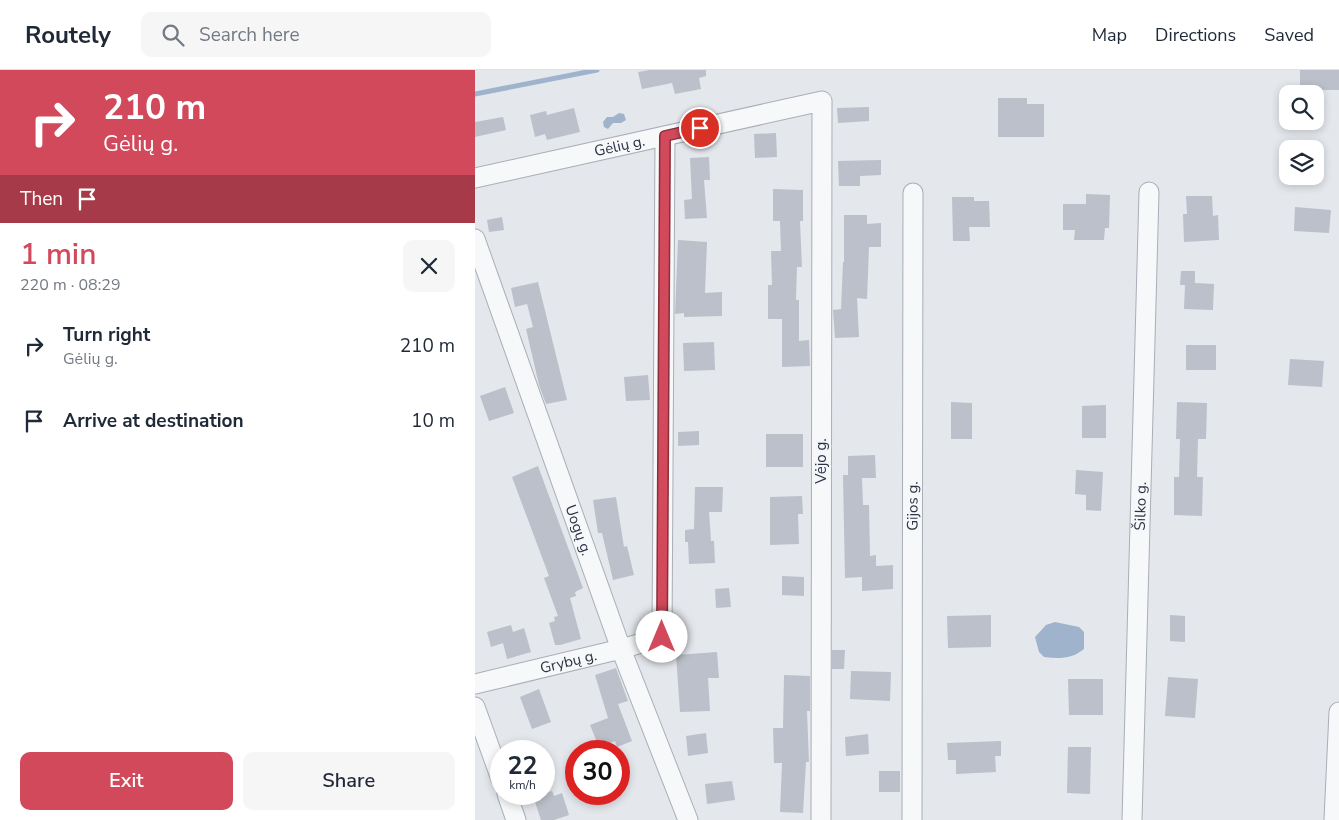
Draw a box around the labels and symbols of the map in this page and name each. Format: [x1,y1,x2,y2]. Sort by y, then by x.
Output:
pin [679,107,721,149]
street label: Gėlių g. [592,131,647,161]
street label: Vėjo g. [811,438,831,485]
street label: Gijos g. [902,481,923,531]
street label: Šilko g. [1129,481,1151,531]
street label: Uogų g. [560,502,597,558]
position arrow [635,610,687,662]
street label: Grybų g. [538,645,599,678]
speed limit sign: 30 [565,740,630,805]

